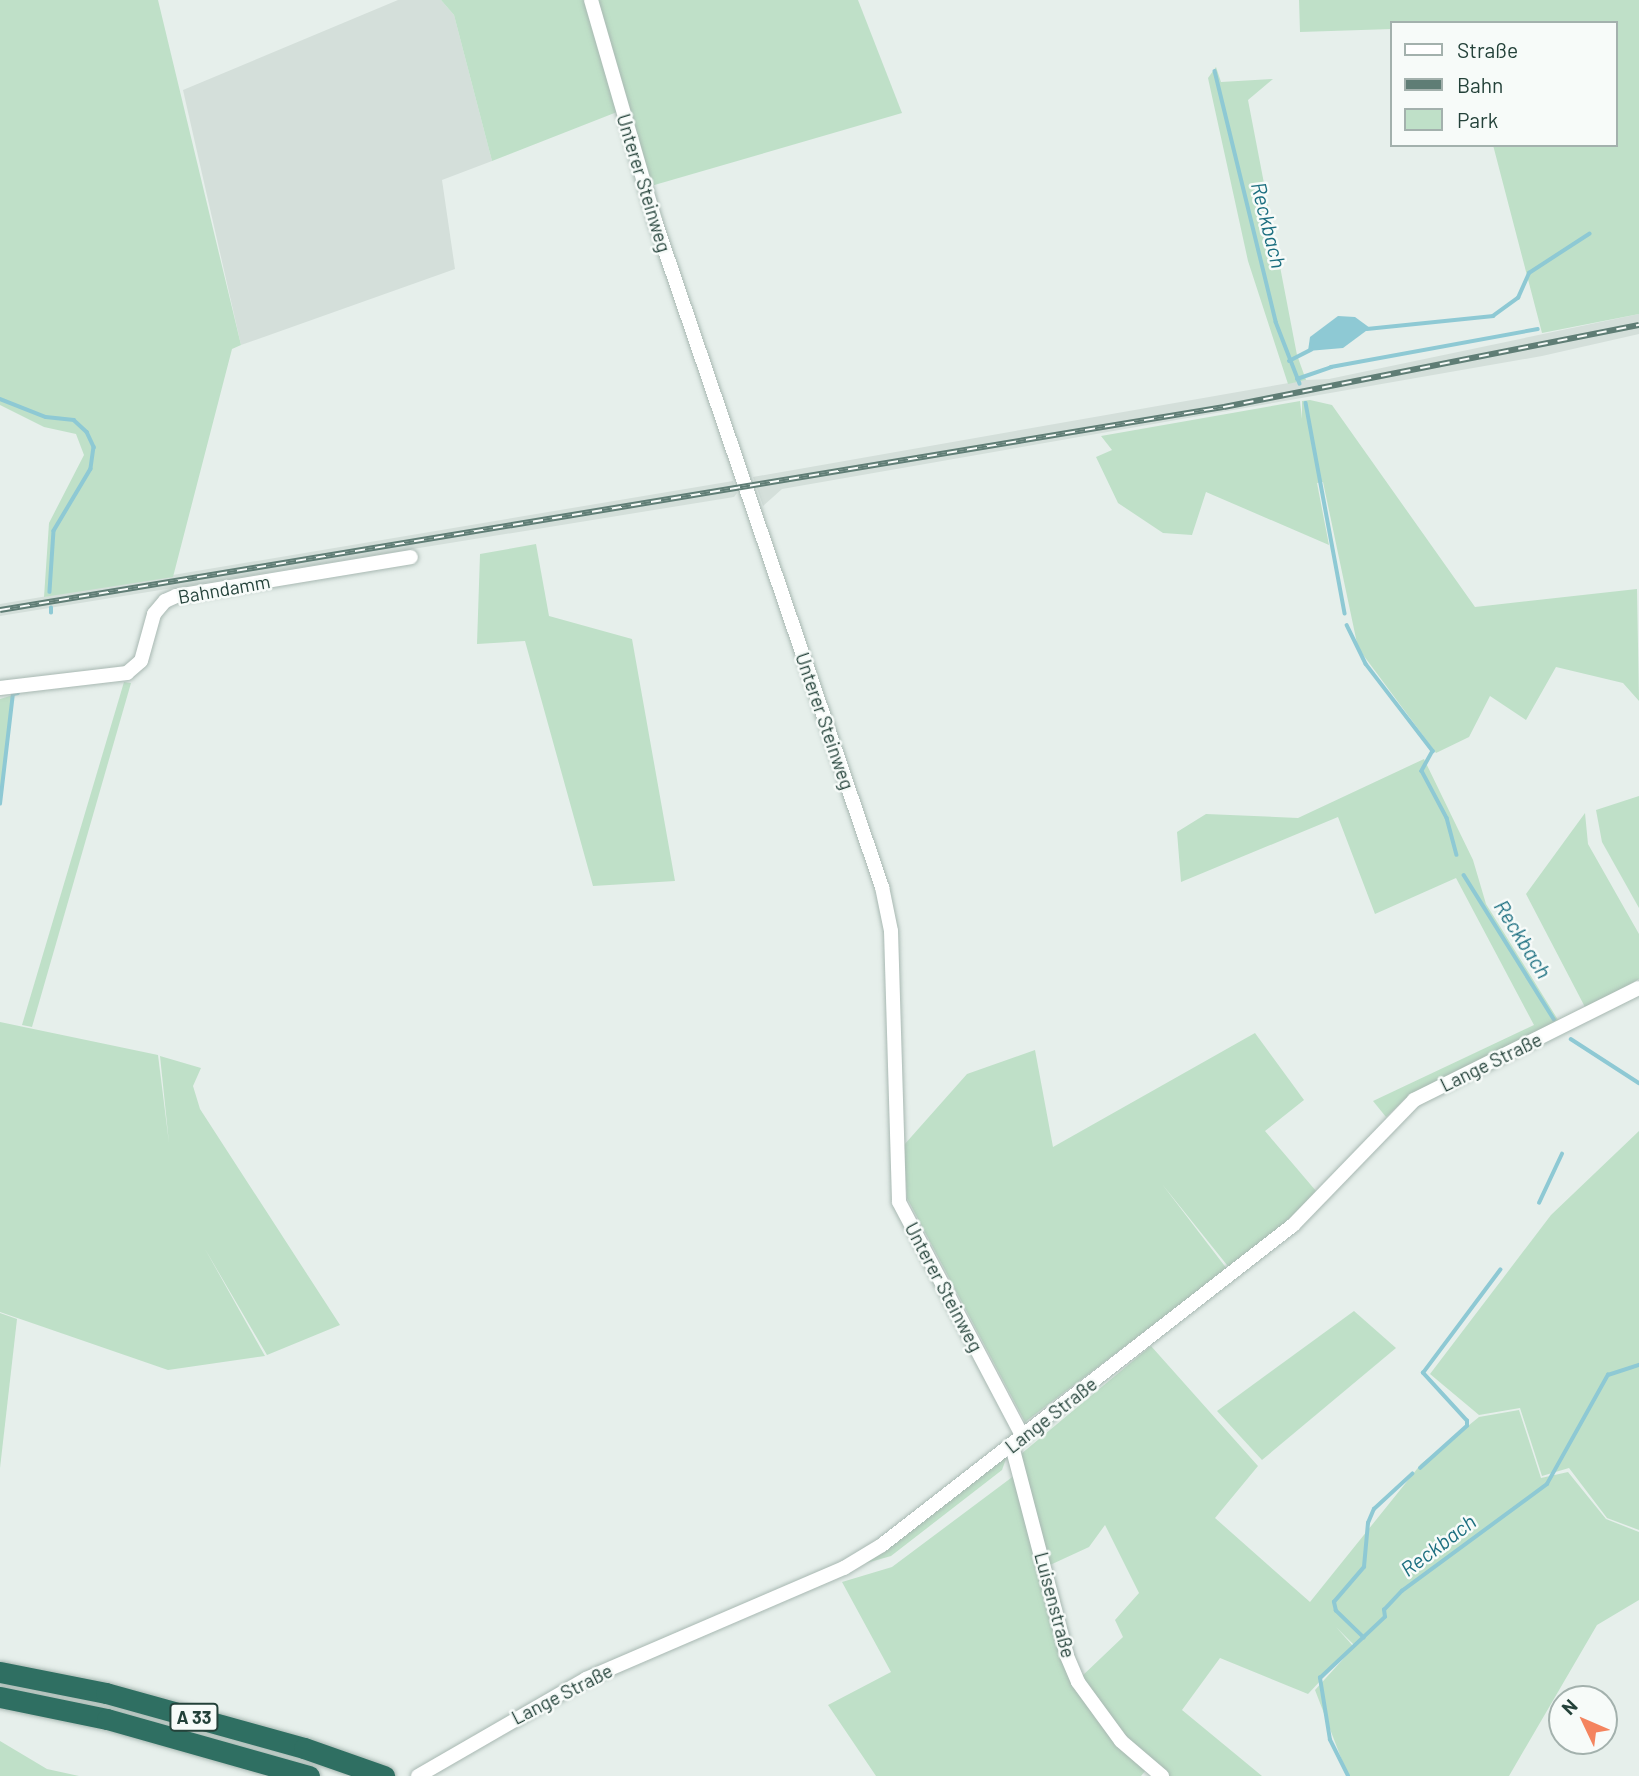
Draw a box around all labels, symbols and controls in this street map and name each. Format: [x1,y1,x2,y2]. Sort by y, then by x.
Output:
legend [1390,21,1618,147]
text: Straße [1457,37,1518,62]
text: Bahn [1457,72,1503,97]
text: Park [1457,107,1498,132]
street label: Unterer Steinweg [612,111,676,255]
water label: Reckbach [1246,179,1292,271]
street label: Bahndamm [176,570,272,608]
street label: Unterer Steinweg [791,649,859,793]
water label: Reckbach [1489,895,1557,983]
street label: Lange Straße [1437,1028,1545,1096]
street label: Unterer Steinweg [900,1218,988,1356]
street label: Lange Straße [1001,1372,1101,1458]
water label: Reckbach [1395,1509,1481,1581]
street label: Luisenstraße [1030,1550,1080,1660]
street label: Lange Straße [508,1659,616,1729]
north arrow [1548,1685,1618,1755]
text: N [1556,1694,1582,1719]
road number: A 33 [168,1702,220,1732]

